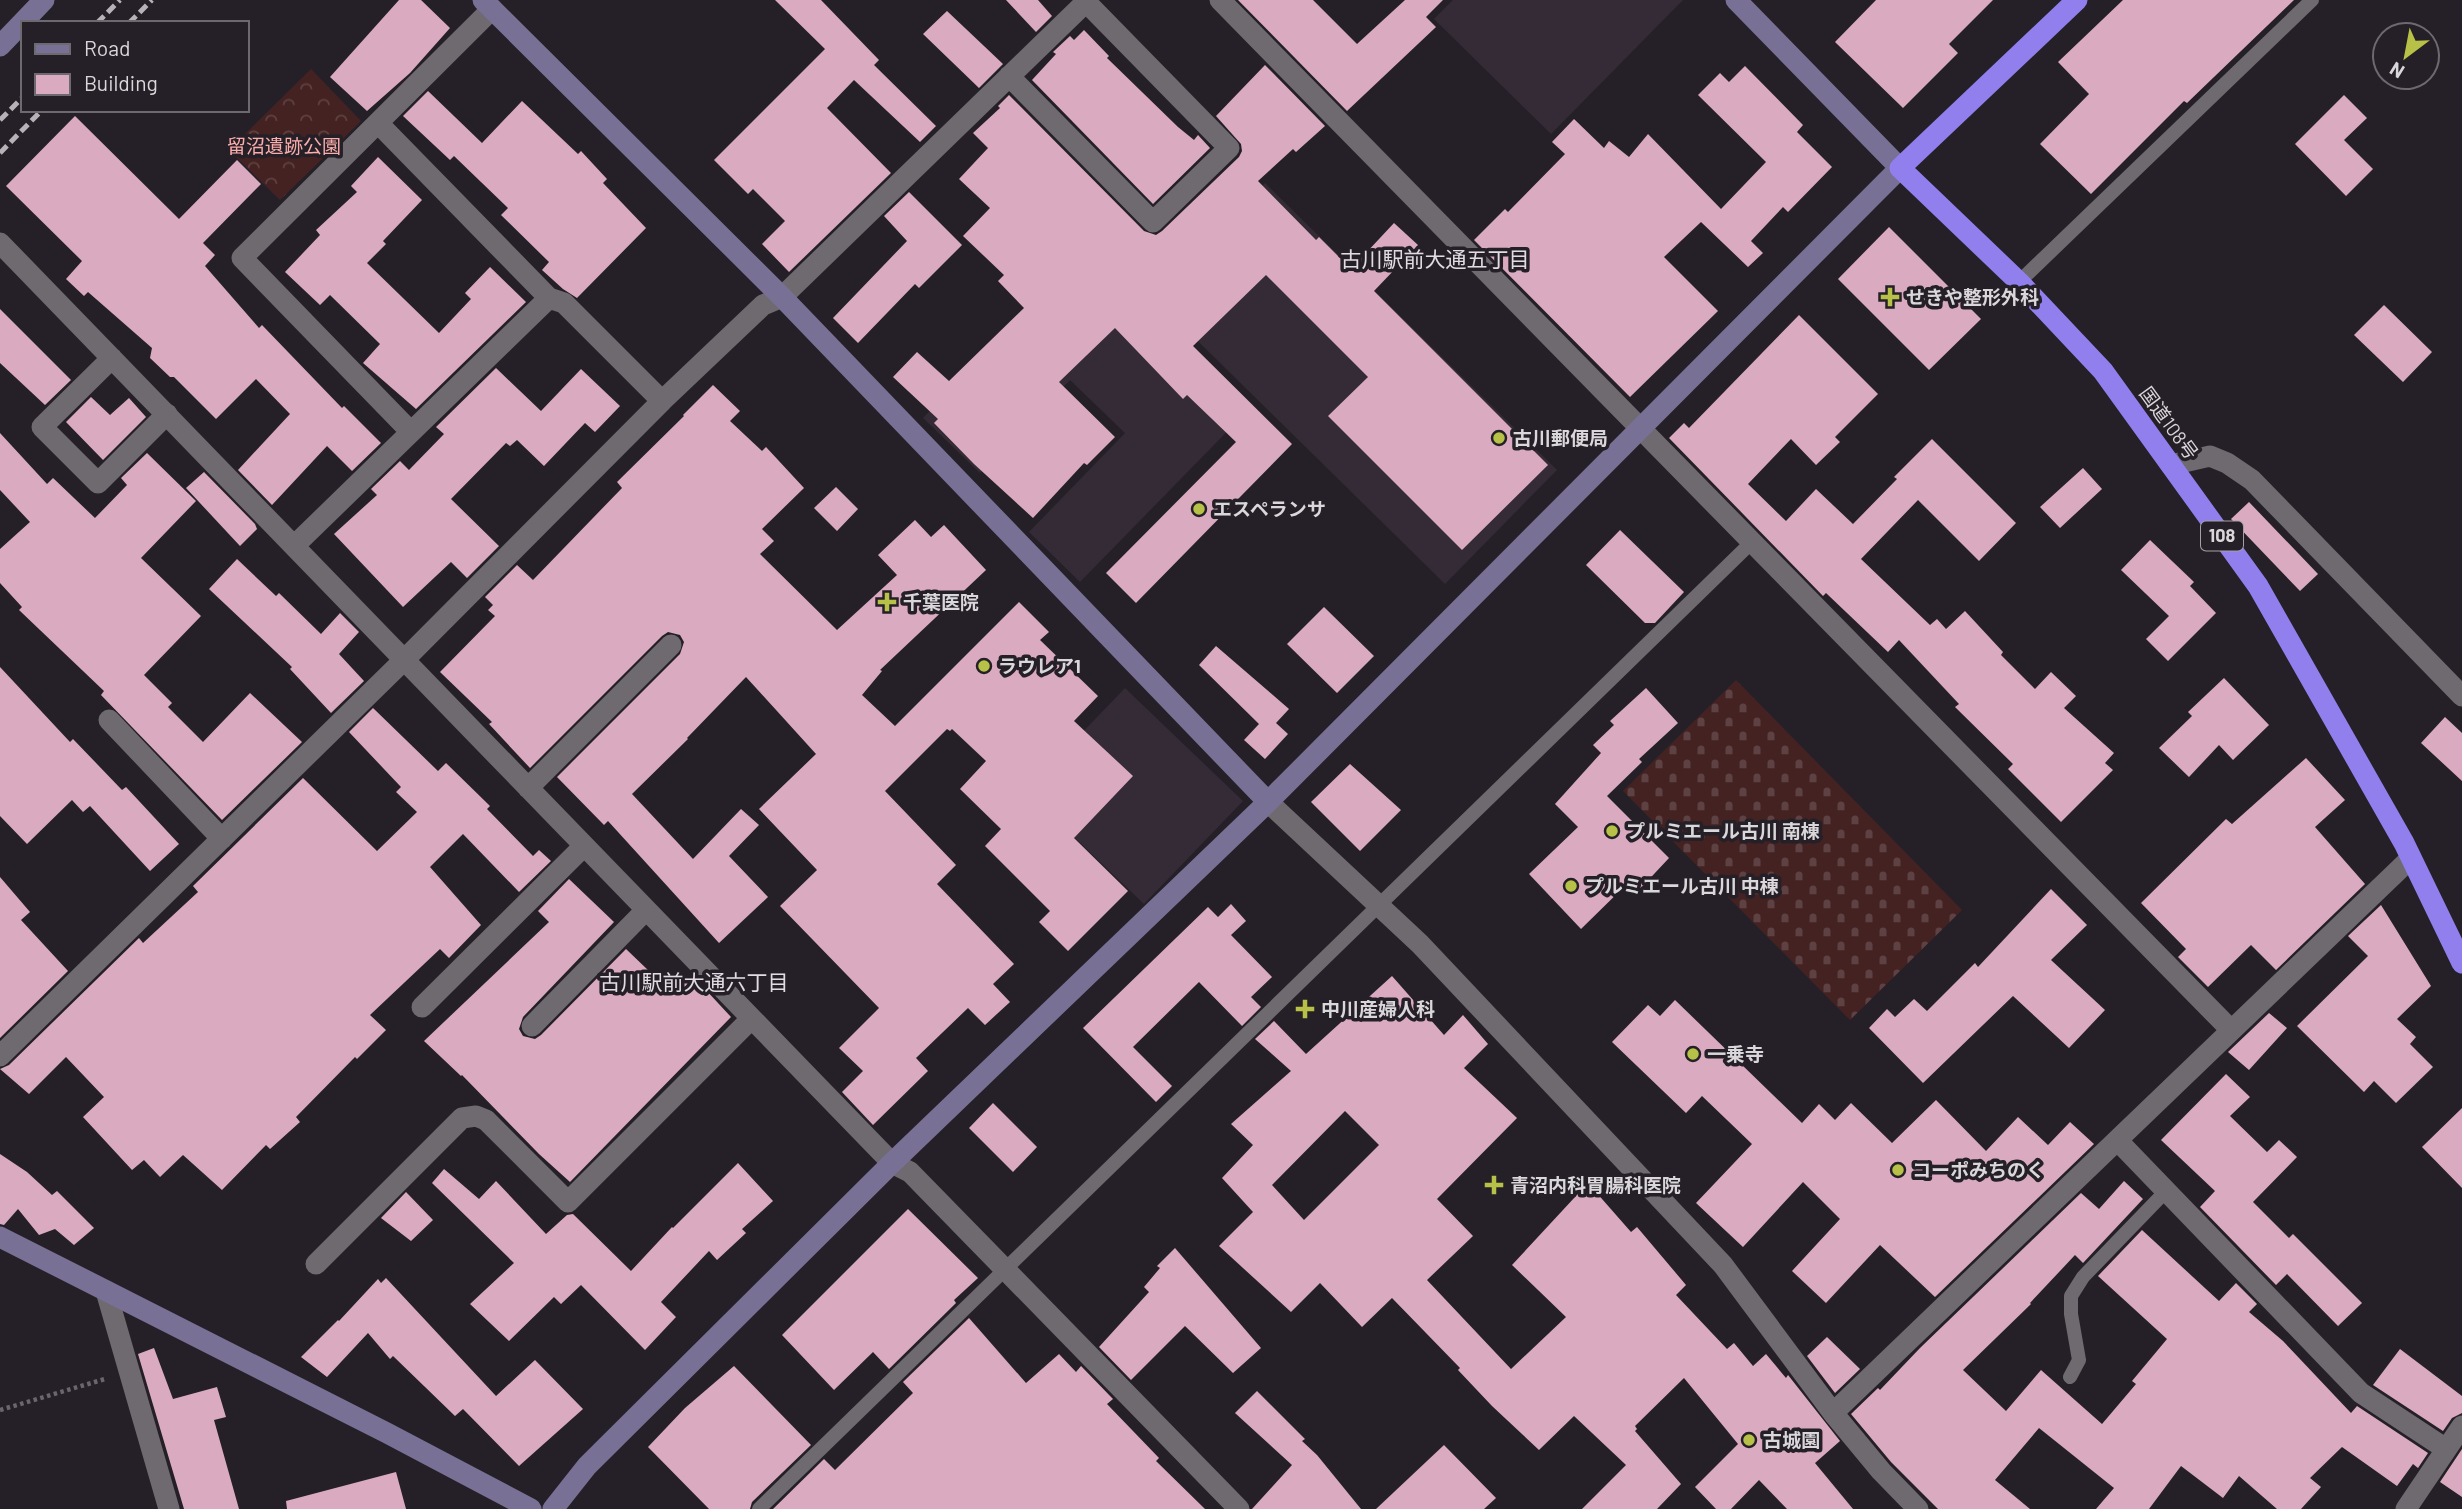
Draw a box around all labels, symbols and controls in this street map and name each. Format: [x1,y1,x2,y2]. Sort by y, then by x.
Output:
legend [21,21,248,112]
north arrow [2371,21,2441,91]
text: Road [84,35,130,60]
text: N [2385,58,2408,84]
text: Building [84,70,158,95]
park label: 留沼遺跡公園 [227,134,341,157]
district label: 古川駅前大通五丁目 [1341,246,1530,271]
place label: せきや整形外科 [1906,285,2039,308]
marker: せきや整形外科 [1880,287,1900,307]
street label: 国道108号 [2135,382,2203,464]
place label: 古川郵便局 [1513,426,1608,449]
marker: 古川郵便局 [1491,430,1507,446]
place label: エスペランサ [1213,497,1326,520]
marker: エスペランサ [1191,501,1207,517]
road number: 108 [2201,522,2243,550]
place label: 千葉医院 [903,590,979,613]
marker: 千葉医院 [877,592,897,612]
place label: ラウレア1 [998,654,1081,677]
marker: ラウレア1 [976,658,992,674]
place label: プルミエール古川 南棟 [1626,819,1820,842]
marker: プルミエール古川 南棟 [1604,823,1620,839]
place label: プルミエール古川 中棟 [1585,874,1779,897]
marker: プルミエール古川 中棟 [1563,878,1579,894]
district label: 古川駅前大通六丁目 [600,969,789,994]
place label: 中川産婦人科 [1321,997,1435,1020]
marker: 中川産婦人科 [1295,999,1315,1019]
place label: 一乗寺 [1707,1042,1764,1065]
marker: 一乗寺 [1685,1046,1701,1062]
place label: コーポみちのく [1912,1158,2045,1181]
marker: コーポみちのく [1890,1162,1906,1178]
place label: 青沼内科胃腸科医院 [1510,1173,1681,1196]
marker: 青沼内科胃腸科医院 [1484,1175,1504,1195]
place label: 古城園 [1763,1428,1820,1451]
marker: 古城園 [1741,1432,1757,1448]

